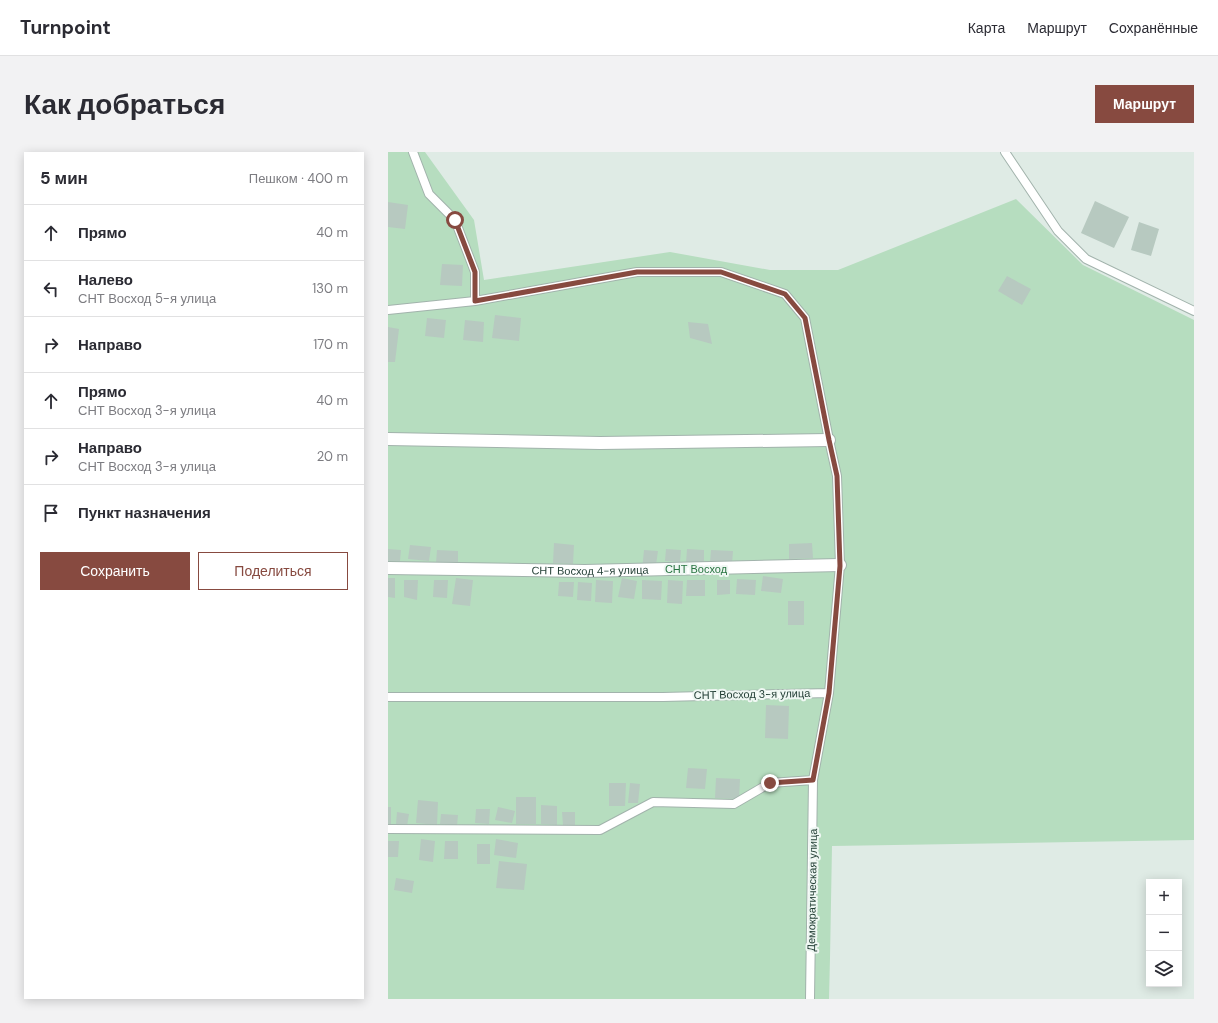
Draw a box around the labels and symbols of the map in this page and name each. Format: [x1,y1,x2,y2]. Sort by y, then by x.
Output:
route start [446,211,464,229]
street label: СНТ Восход 4-я улица [531,562,650,578]
park label: СНТ Восход [665,562,728,576]
street label: СНТ Восход 3-я улица [694,686,811,702]
route end [761,774,779,792]
street label: Демократическая улица [804,828,820,952]

